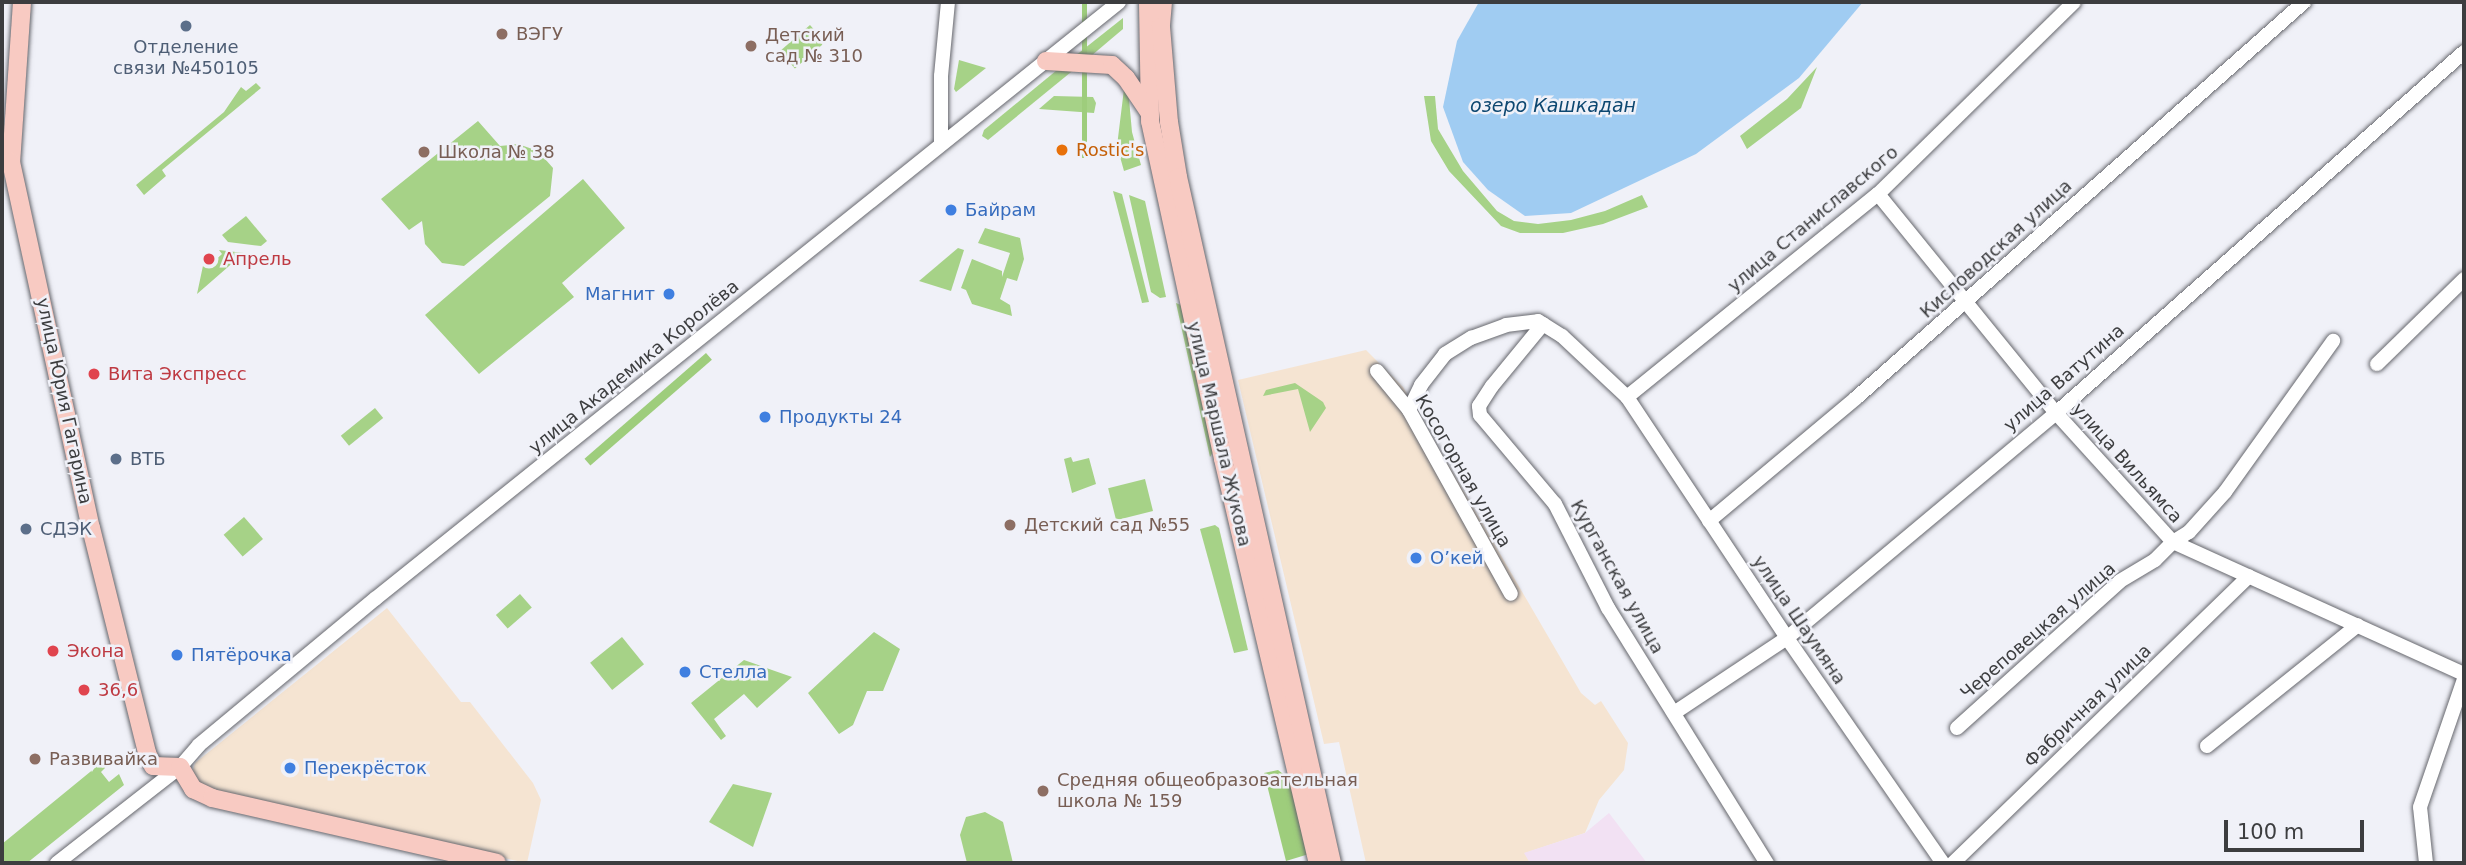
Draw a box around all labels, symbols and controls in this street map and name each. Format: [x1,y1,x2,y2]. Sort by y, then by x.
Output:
marker: Отделение связи №450105 [178,18,194,34]
place label: ВЭГУ [516,23,563,45]
place label: Детский сад № 310 [765,25,863,68]
marker: ВЭГУ [494,26,510,42]
place label: Отделение связи №450105 [113,37,259,80]
marker: Детский сад № 310 [743,38,759,54]
water label: озеро Кашкадан [1470,95,1636,117]
place label: Rostic's [1076,139,1144,161]
place label: Школа № 38 [438,141,555,163]
street label: улица Станиславского [1723,141,1903,297]
marker: Rostic's [1054,142,1070,158]
marker: Школа № 38 [416,144,432,160]
street label: Кисловодская улица [1916,175,2076,323]
place label: Байрам [965,199,1036,221]
marker: Байрам [943,202,959,218]
place label: Апрель [223,248,292,270]
marker: Апрель [201,251,217,267]
street label: улица Академика Королёва [525,276,743,458]
place label: Магнит [585,283,655,305]
marker: Магнит [661,286,677,302]
street label: улица Юрия Гагарина [32,296,96,506]
street label: улица Маршала Жукова [1183,319,1255,549]
street label: улица Ватутина [1999,320,2129,436]
place label: Вита Экспресс [108,363,247,385]
marker: Вита Экспресс [86,366,102,382]
street label: Косогорная улица [1410,391,1516,551]
street label: улица Вильямса [2067,398,2187,528]
place label: Продукты 24 [779,406,902,428]
marker: Продукты 24 [757,409,773,425]
place label: ВТБ [130,448,166,470]
marker: ВТБ [108,451,124,467]
street label: Курганская улица [1566,496,1668,658]
place label: Детский сад №55 [1024,514,1190,536]
marker: Детский сад №55 [1002,517,1018,533]
place label: СДЭК [40,518,92,540]
marker: СДЭК [18,521,34,537]
place label: О’кей [1430,547,1484,569]
marker: О’кей [1408,550,1424,566]
street label: улица Шаумяна [1748,551,1850,689]
street label: Череповецкая улица [1956,558,2120,704]
place label: Экона [67,640,124,662]
street label: Фабричная улица [2020,640,2156,772]
marker: Экона [45,643,61,659]
place label: Пятёрочка [191,644,292,666]
marker: Пятёрочка [169,647,185,663]
place label: Стелла [699,661,767,683]
marker: Стелла [677,664,693,680]
place label: 36,6 [98,679,138,701]
marker: 36,6 [76,682,92,698]
place label: Развивайка [49,748,158,770]
marker: Развивайка [27,751,43,767]
place label: Перекрёсток [304,757,427,779]
marker: Перекрёсток [282,760,298,776]
place label: Средняя общеобразовательная школа № 159 [1057,770,1358,812]
marker: Средняя общеобразовательная школа № 159 [1035,783,1051,799]
scale bar [2228,806,2368,850]
text: 100 m [2237,820,2304,844]

